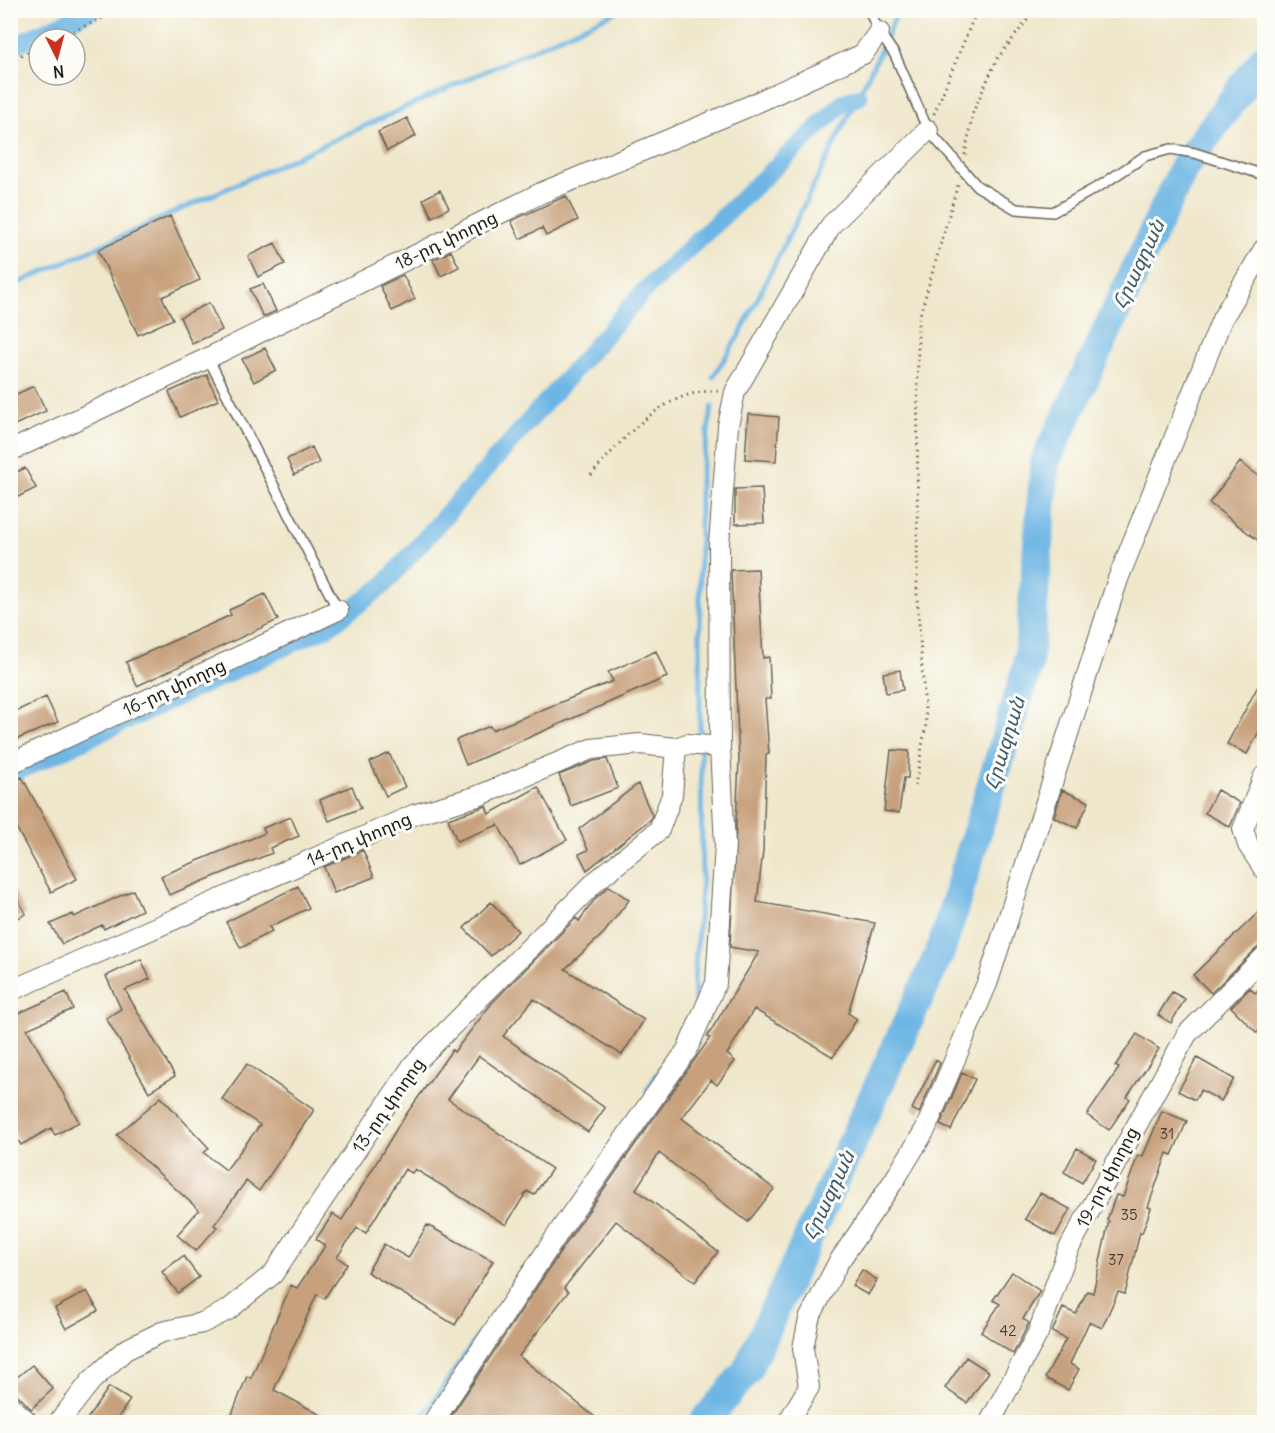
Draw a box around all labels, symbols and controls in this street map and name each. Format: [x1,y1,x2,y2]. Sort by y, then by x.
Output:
north arrow [27,27,87,87]
text: N [52,61,65,82]
street label: 18-րդ փողոց [391,205,501,275]
water label: Հրազդան [1106,214,1170,313]
street label: 16-րդ փողոց [119,653,229,721]
water label: Հրազդան [978,693,1030,792]
street label: 14-րդ փողոց [303,807,415,871]
street label: 13-րդ փողոց [347,1053,429,1157]
street label: 19-րդ փողոց [1071,1123,1143,1231]
house number: 31 [1160,1124,1174,1143]
water label: Հրազդան [796,1145,860,1244]
house number: 35 [1120,1205,1138,1224]
house number: 37 [1108,1250,1124,1269]
house number: 42 [1000,1321,1016,1340]

